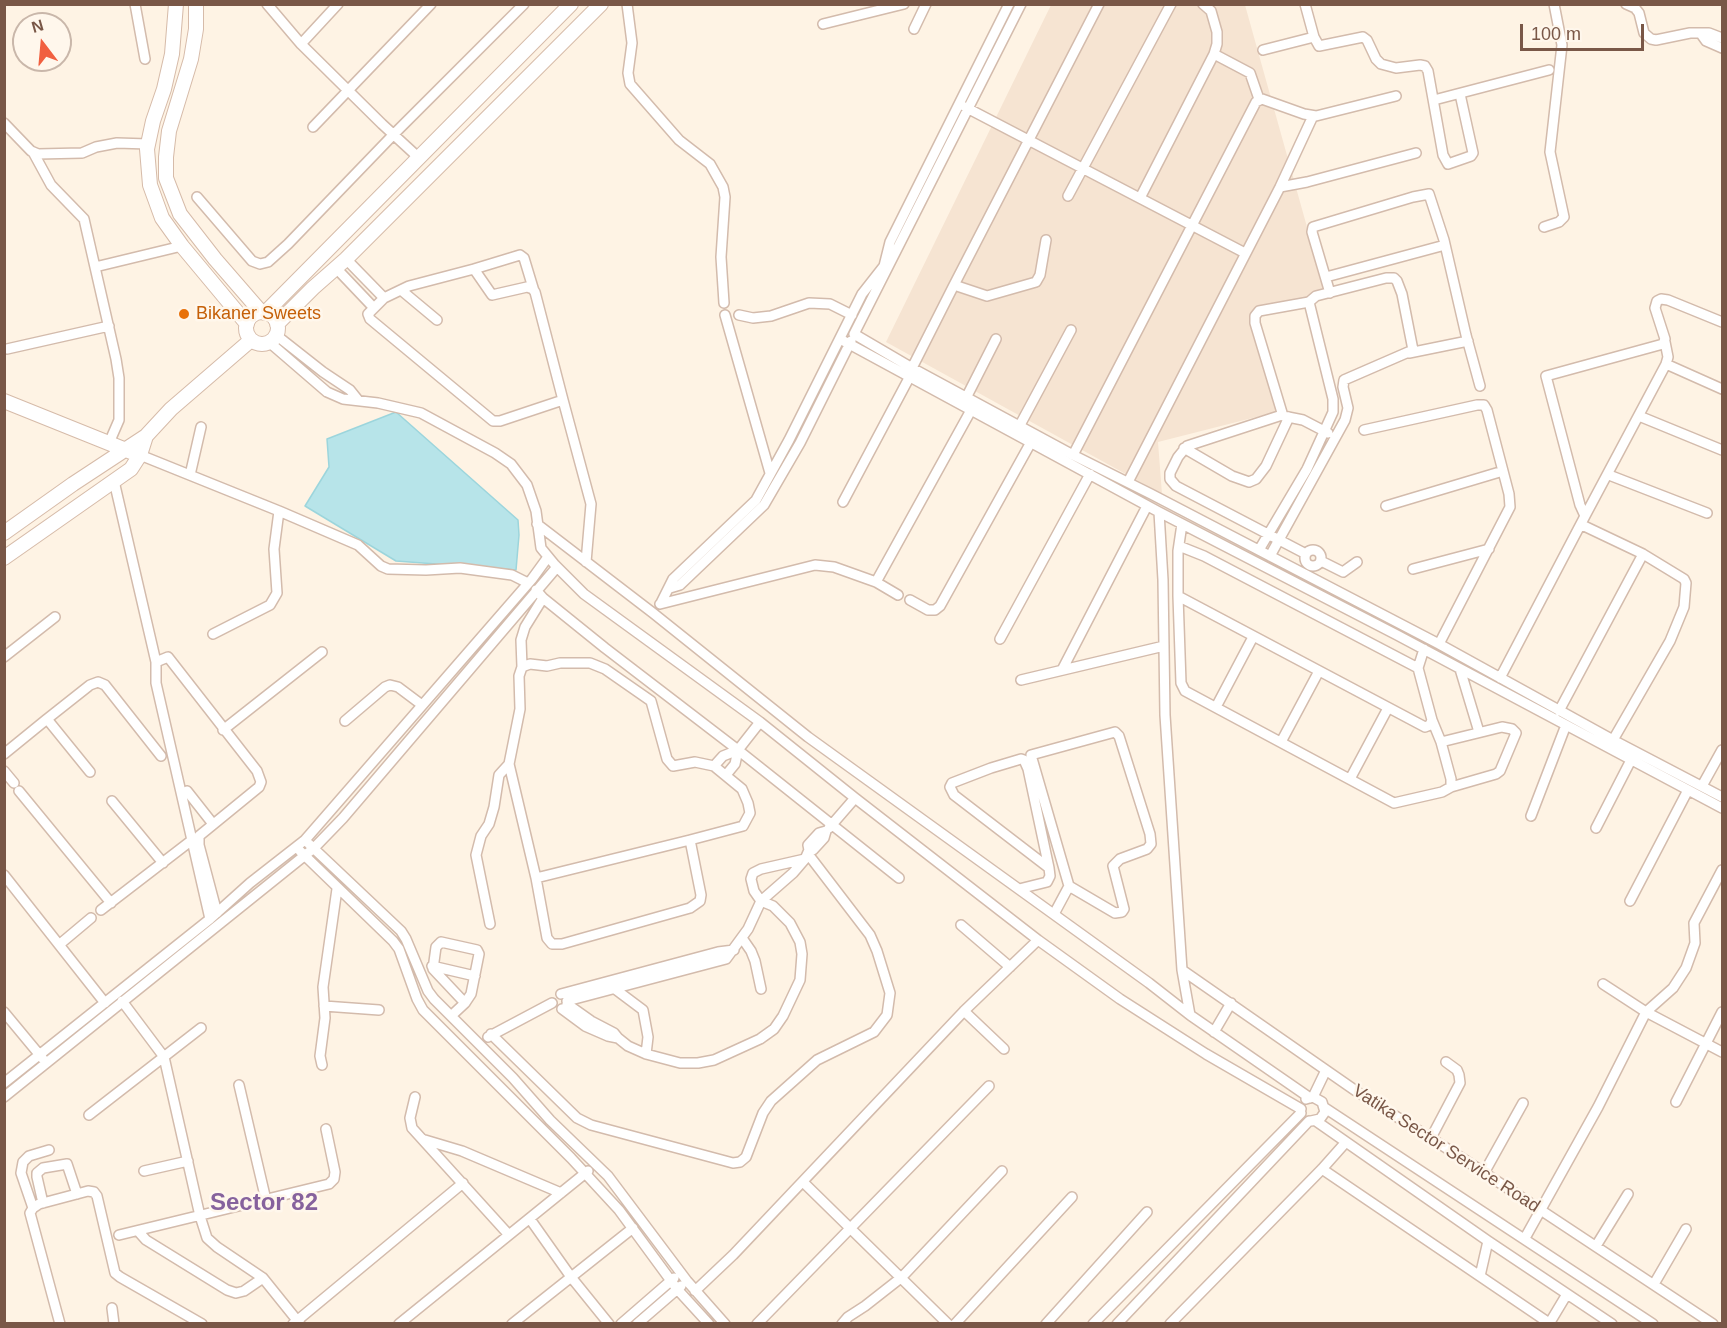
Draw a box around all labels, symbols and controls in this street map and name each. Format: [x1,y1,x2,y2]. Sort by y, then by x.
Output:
north arrow [12,12,72,72]
scale bar [1523,12,1648,50]
text: N [30,16,45,36]
text: 100 m [1531,24,1581,44]
place label: Bikaner Sweets [196,303,321,325]
marker: Bikaner Sweets [177,307,191,321]
street label: Vatika Sector Service Road [1348,1080,1544,1218]
district label: Sector 82 [210,1189,318,1217]

